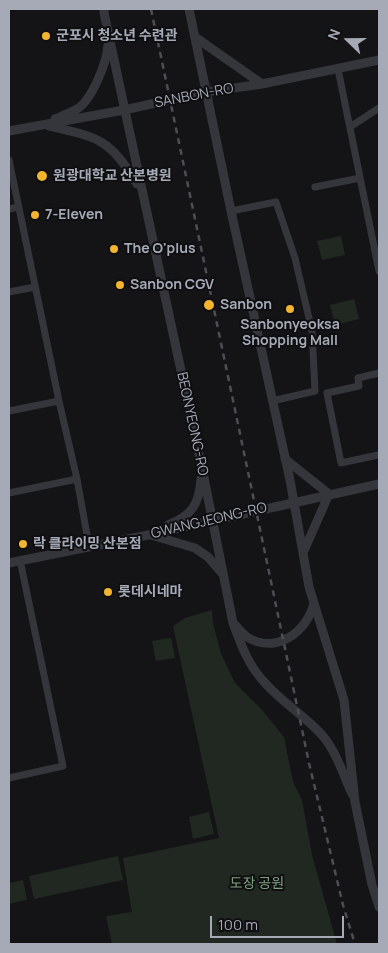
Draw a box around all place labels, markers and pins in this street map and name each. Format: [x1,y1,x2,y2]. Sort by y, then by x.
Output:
place label: 군포시 청소년 수련관 [56,28,178,44]
marker: 군포시 청소년 수련관 [40,30,52,42]
place label: 원광대학교 산본병원 [53,168,172,184]
marker: 원광대학교 산본병원 [35,169,49,183]
place label: 7-Eleven [45,207,103,223]
marker: 7-Eleven [29,209,41,221]
place label: The O'plus [124,241,196,257]
marker: The O'plus [108,243,120,255]
place label: Sanbon CGV [130,277,214,293]
marker: Sanbon CGV [114,279,126,291]
place label: Sanbon [220,297,272,313]
marker: Sanbon [202,298,216,312]
marker: Sanbonyeoksa Shopping Mall [284,303,296,315]
place label: Sanbonyeoksa Shopping Mall [240,317,340,350]
place label: 락 클라이밍 산본점 [33,536,142,552]
marker: 락 클라이밍 산본점 [17,538,29,550]
place label: 롯데시네마 [118,584,182,600]
marker: 롯데시네마 [102,586,114,598]

